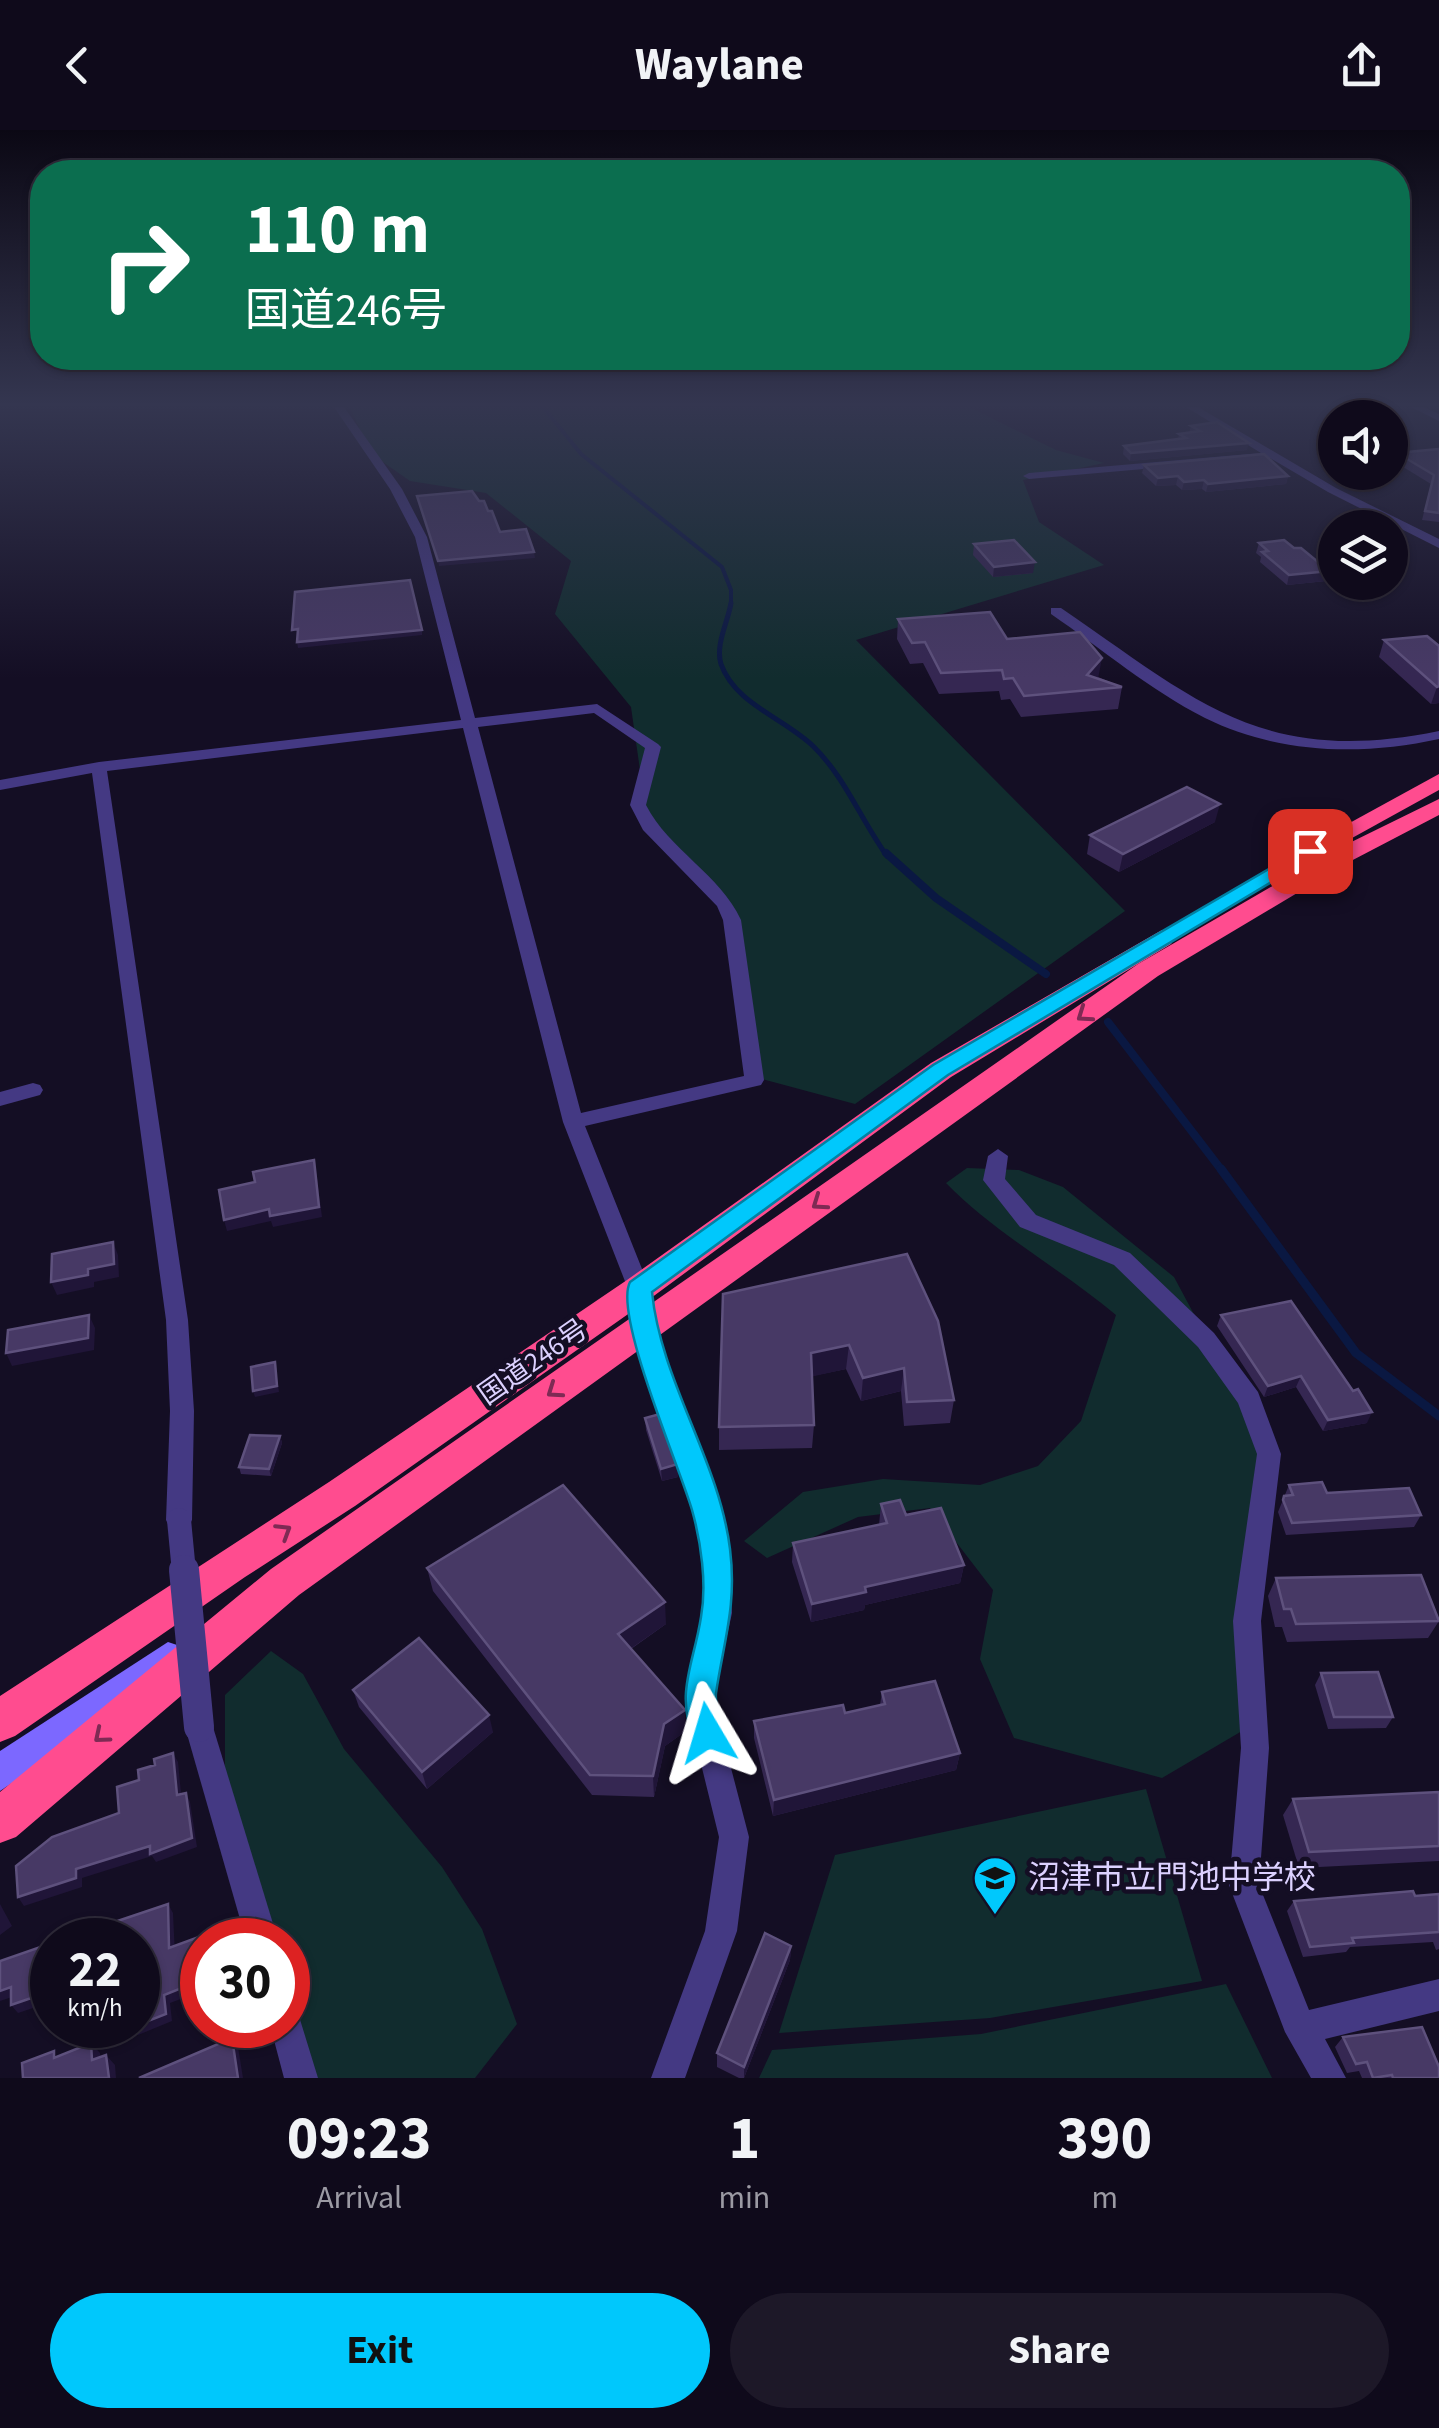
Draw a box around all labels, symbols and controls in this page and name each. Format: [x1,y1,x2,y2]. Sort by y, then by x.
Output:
text: Waylane [635,33,804,97]
icon: back [50,38,105,93]
icon: share [1334,38,1389,93]
text: 110 m [245,180,430,280]
icon: right [80,200,210,330]
text: 国道246号 [245,279,447,343]
map controls [1318,400,1408,600]
button: sound [1318,400,1408,490]
button: layers [1318,510,1408,600]
pin [1268,809,1353,894]
icon: arrive [1283,824,1338,879]
one-way arrow [1077,1003,1095,1021]
one-way arrow [811,1191,830,1209]
street label: 国道246号 [470,1310,596,1414]
one-way arrow [546,1378,565,1397]
one-way arrow [274,1524,292,1543]
position arrow [656,1681,760,1785]
one-way arrow [94,1725,113,1743]
school or university icon: 沼津市立門池中学校 [972,1855,1018,1916]
place label: 沼津市立門池中学校 [1028,1855,1316,1901]
speed limit sign: 30 [180,1918,310,2048]
text: 22 [69,1935,121,2006]
text: km/h [67,1990,123,2026]
text: 09:23 [287,2097,432,2182]
text: 1 [729,2097,760,2182]
text: 390 [1057,2097,1152,2182]
text: Arrival [316,2175,402,2221]
text: min [718,2175,770,2221]
text: m [1091,2175,1118,2221]
button: Exit [50,2293,710,2408]
button: Share [730,2293,1389,2408]

